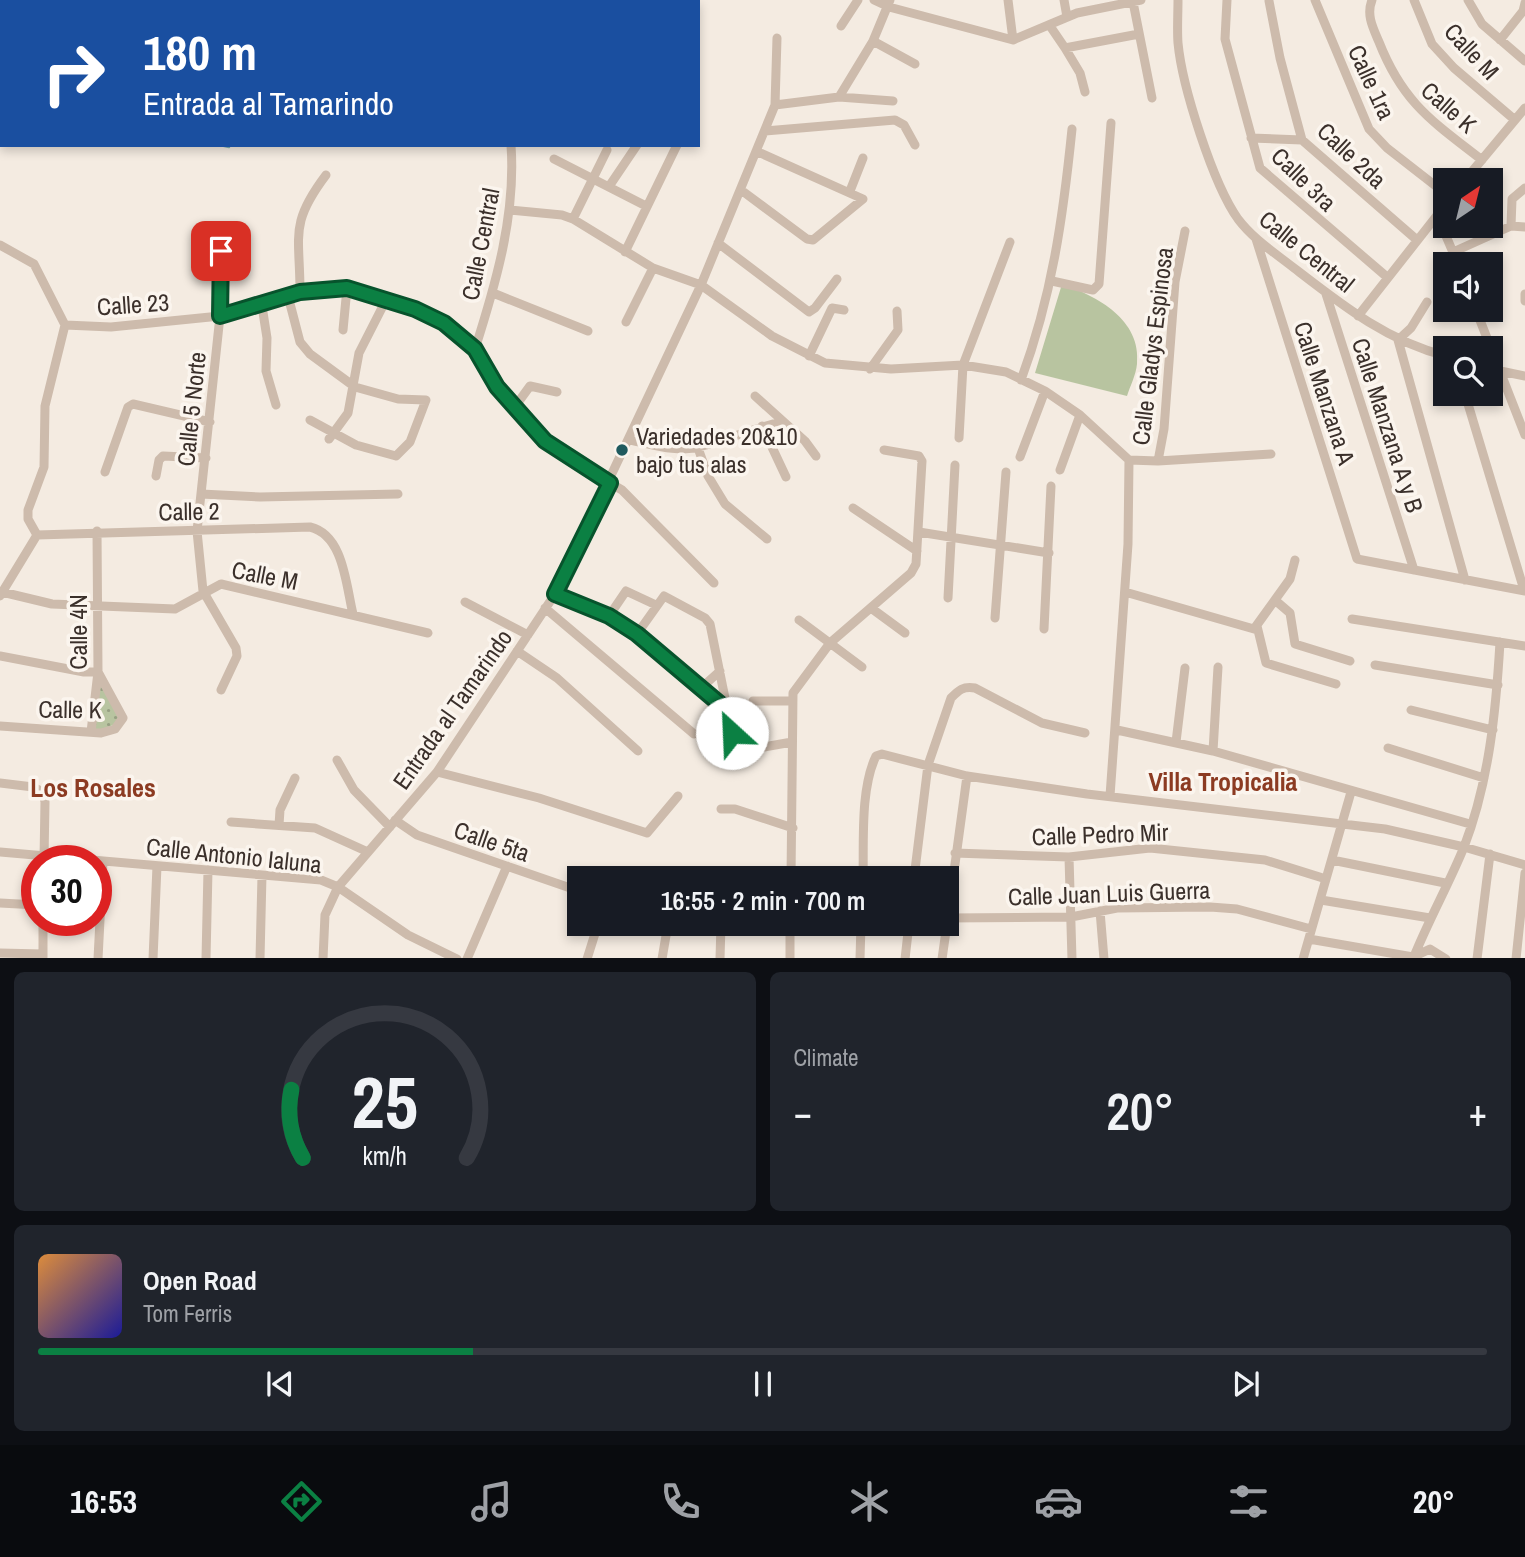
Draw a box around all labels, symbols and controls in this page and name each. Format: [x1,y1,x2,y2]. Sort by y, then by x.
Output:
street label: Calle M [1438,16,1506,86]
text: 180 m [143,19,257,85]
icon: right [28,28,119,119]
street label: Calle 1ra [1341,40,1403,124]
street label: Calle K [1415,74,1483,140]
text: Entrada al Tamarindo [143,82,394,125]
street label: Calle 2da [1311,115,1393,195]
street label: Calle 3ra [1265,140,1343,218]
north arrow [1433,168,1503,238]
map controls [1433,168,1503,406]
street label: Calle Central [453,185,507,303]
street label: Calle Central [1253,203,1361,299]
pin [191,221,251,281]
icon: arrive [202,232,240,270]
street label: Calle Gladys Espinosa [1124,245,1180,447]
button: sound [1433,252,1503,322]
street label: Calle 23 [96,286,170,322]
street label: Calle Manzana A [1287,317,1363,470]
street label: Calle Manzana A y B [1345,334,1431,516]
button: search [1433,336,1503,406]
street label: Calle 5 Norte [169,350,213,468]
place label: Variedades 20&10 bajo tus alas [636,420,798,480]
marker: Variedades 20&10 bajo tus alas [614,442,630,458]
street label: Calle 2 [158,494,220,528]
street label: Calle M [229,553,301,597]
street label: Calle 4N [62,594,94,670]
street label: Entrada al Tamarindo [385,623,519,795]
street label: Calle K [38,692,102,726]
position arrow [695,696,769,770]
district label: Villa Tropicalia [1149,764,1298,799]
district label: Los Rosales [30,770,156,805]
street label: Calle 5ta [450,813,534,869]
street label: Calle Pedro Mir [1031,816,1169,852]
street label: Calle Antonio Ialuna [145,830,323,880]
speed limit sign: 30 [21,845,112,936]
street label: Calle Juan Luis Guerra [1007,873,1211,913]
text: 16:55 · 2 min · 700 m [661,883,865,918]
text: Climate [794,1042,858,1073]
text: 25 [352,1053,418,1151]
text: 20° [1106,1076,1174,1146]
text: − [794,1087,812,1138]
text: + [1469,1087,1487,1138]
text: km/h [363,1138,407,1172]
text: Open Road [143,1263,257,1298]
text: Tom Ferris [143,1298,232,1329]
icon: previous [261,1365,299,1403]
icon: pause [744,1365,782,1403]
icon: next [1227,1365,1265,1403]
icon: directions [277,1477,326,1526]
icon: music [467,1477,516,1526]
icon: phone [656,1477,705,1526]
icon: climate [845,1477,894,1526]
icon: car [1034,1477,1083,1526]
icon: filters [1224,1477,1273,1526]
text: 16:53 [70,1480,137,1523]
text: 20° [1413,1480,1455,1523]

